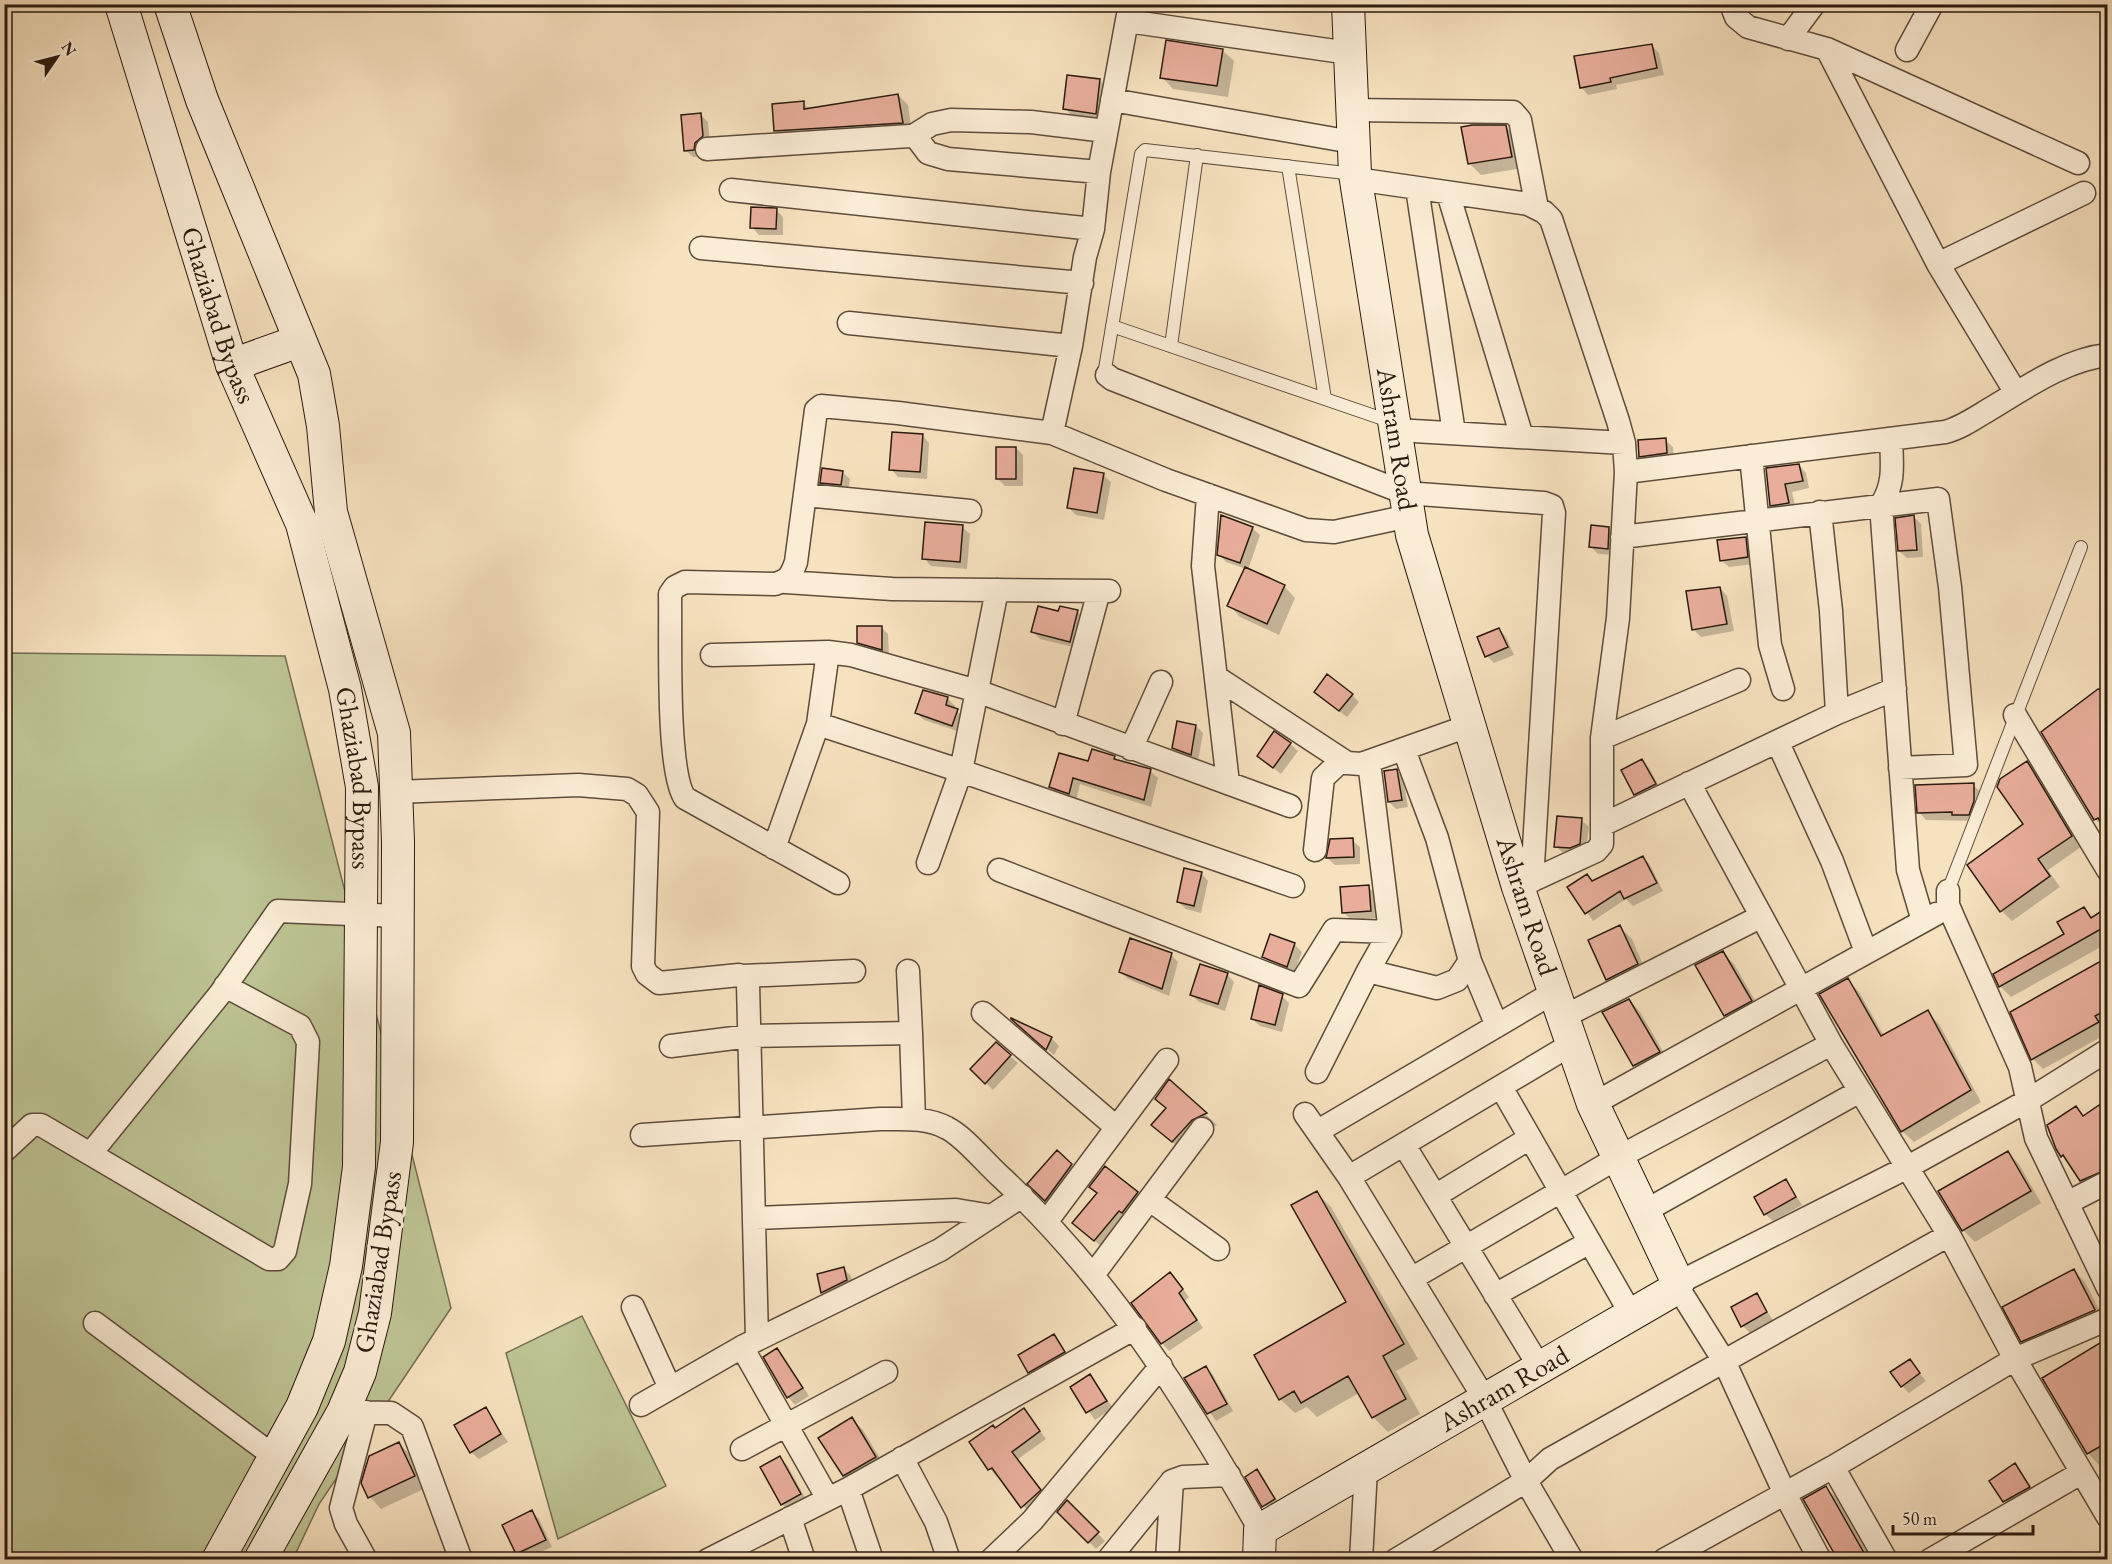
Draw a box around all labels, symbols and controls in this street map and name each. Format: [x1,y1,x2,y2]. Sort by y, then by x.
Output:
north arrow [27,27,87,87]
text: N [57,37,81,60]
street label: Ghaziabad Bypass [174,222,265,409]
street label: Ashram Road [1369,364,1426,513]
street label: Ghaziabad Bypass [328,684,380,870]
street label: Ashram Road [1488,831,1566,980]
street label: Ghaziabad Bypass [346,1168,409,1356]
street label: Ashram Road [1432,1337,1575,1440]
scale bar [1893,1498,2032,1536]
text: 50 m [1902,1507,1937,1530]

